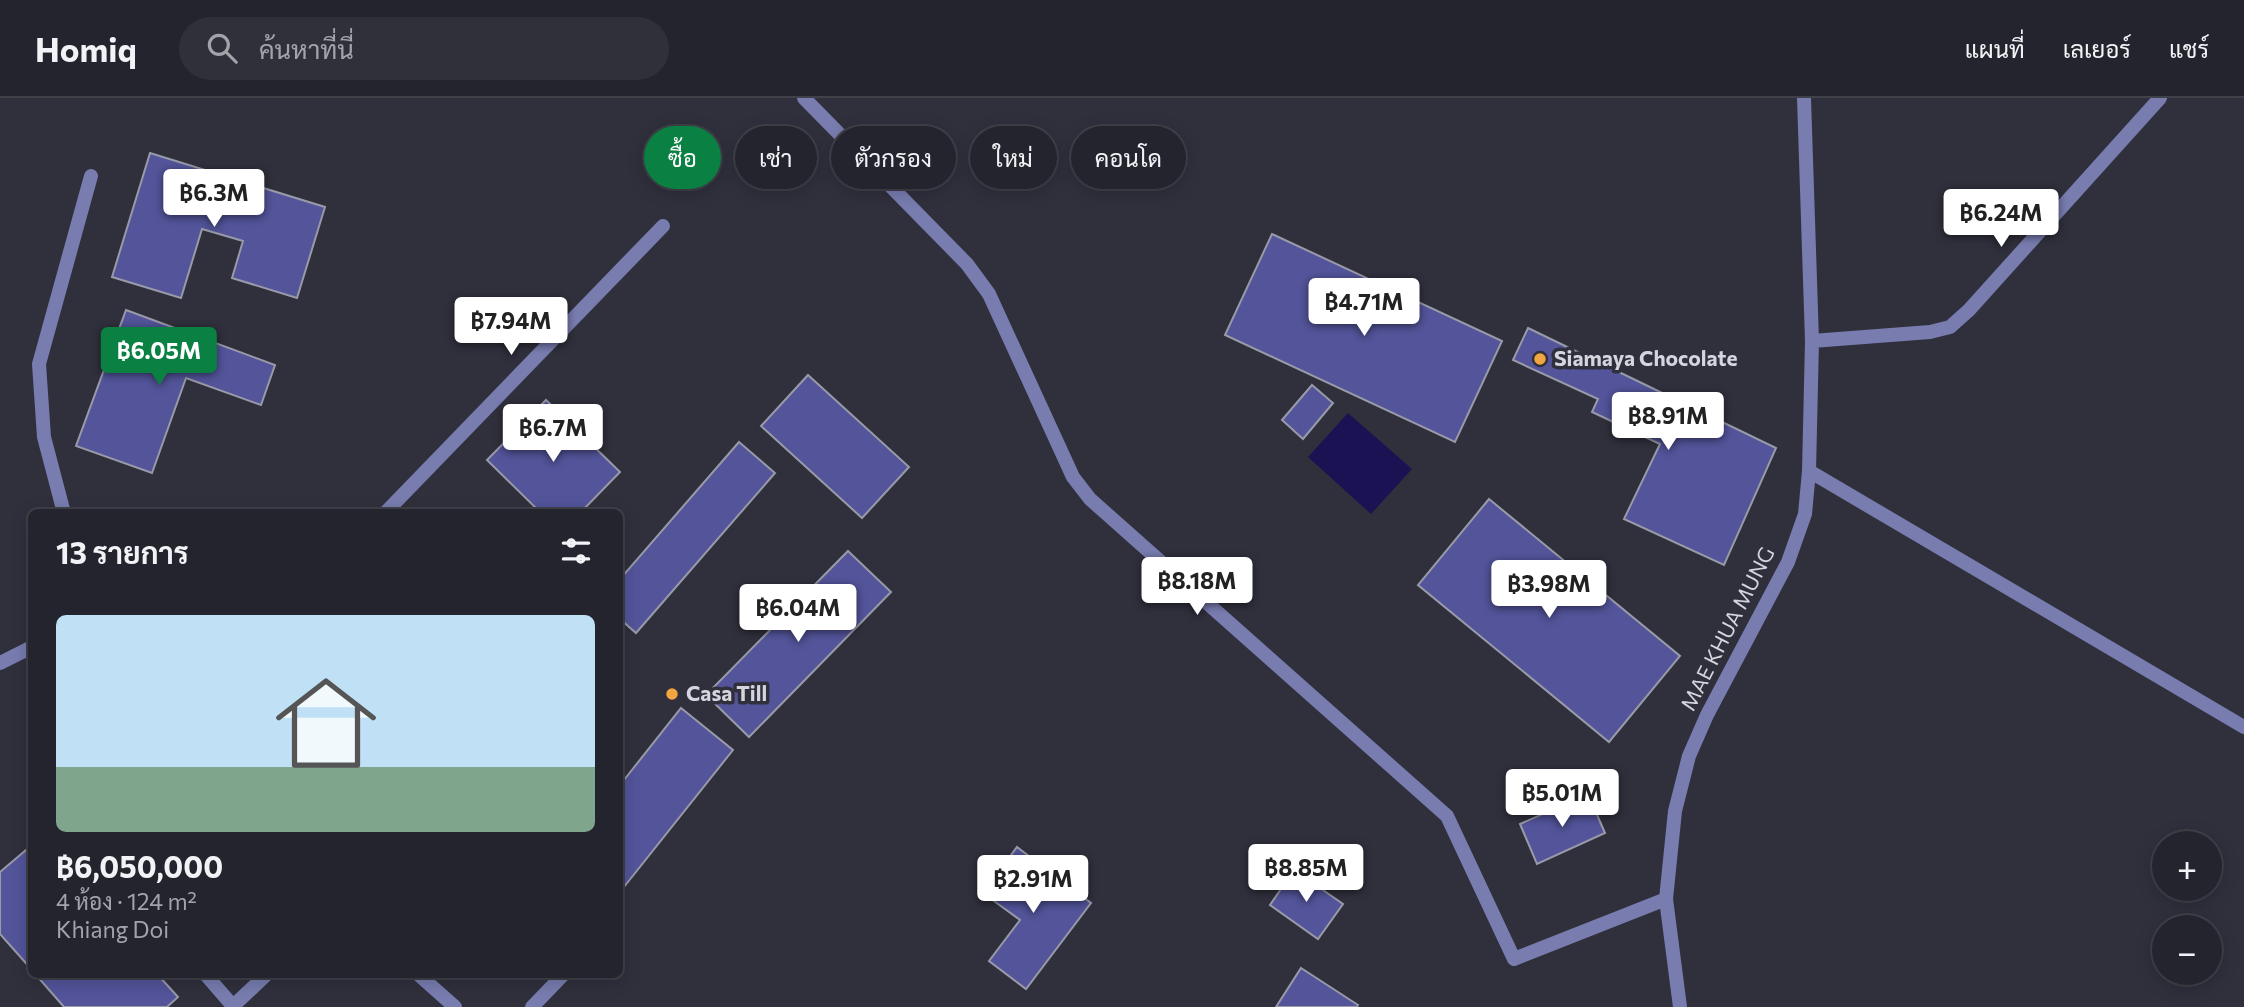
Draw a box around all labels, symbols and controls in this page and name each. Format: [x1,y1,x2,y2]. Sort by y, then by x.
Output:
search box [179,17,669,80]
text: Homiq [35,28,137,69]
icon: search [203,29,241,67]
text: ค้นหาที่นี่ [259,33,354,64]
text: แผนที่ [1965,34,2025,63]
text: เลเยอร์ [2063,34,2131,63]
text: แชร์ [2169,34,2209,63]
chip: ซื้อ [644,126,721,189]
chip: เช่า [735,126,817,189]
chip: ตัวกรอง [831,126,956,189]
chip: ใหม่ [970,126,1057,189]
chip: คอนโด [1071,126,1186,189]
pin: ฿6.3M [165,170,263,229]
text: ฿6.3M [179,178,249,206]
pin: ฿6.24M [1944,190,2058,249]
text: ฿6.24M [1960,198,2042,226]
pin: ฿4.71M [1307,278,1421,338]
text: ฿4.71M [1325,287,1403,315]
pin: ฿7.94M [454,298,568,357]
text: ฿7.94M [471,306,551,334]
pin: ฿6.05M [102,328,216,387]
text: ฿6.05M [117,336,201,364]
place label: Siamaya Chocolate [1554,345,1737,370]
marker: Siamaya Chocolate [1532,351,1548,367]
pin: ฿8.91M [1611,392,1725,452]
text: ฿8.91M [1628,401,1708,429]
pin: ฿6.7M [504,404,602,464]
text: ฿6.7M [519,413,587,441]
icon: filters [557,532,595,570]
text: 13 รายการ [56,533,189,570]
street label: MAE KHUA MUNG [1675,542,1779,714]
pin: ฿8.18M [1140,558,1254,617]
pin: ฿3.98M [1492,560,1606,620]
text: ฿8.18M [1158,566,1236,594]
text: ฿3.98M [1507,569,1591,597]
pin: ฿6.04M [741,584,855,644]
text: ฿6.04M [755,593,841,621]
icon: home [263,660,389,786]
place label: Casa Till [686,680,767,705]
marker: Casa Till [664,686,680,702]
pin: ฿5.01M [1505,770,1619,829]
text: ฿5.01M [1522,778,1602,806]
map controls [2152,831,2222,985]
button: + [2152,831,2222,901]
pin: ฿8.85M [1249,844,1363,904]
text: ฿6,050,000 [56,847,223,884]
text: ฿8.85M [1264,853,1348,881]
pin: ฿2.91M [976,856,1090,915]
text: ฿2.91M [993,864,1073,892]
text: 4 ห้อง · 124 m² [56,887,197,915]
text: Khiang Doi [56,915,169,943]
button: − [2152,915,2222,985]

